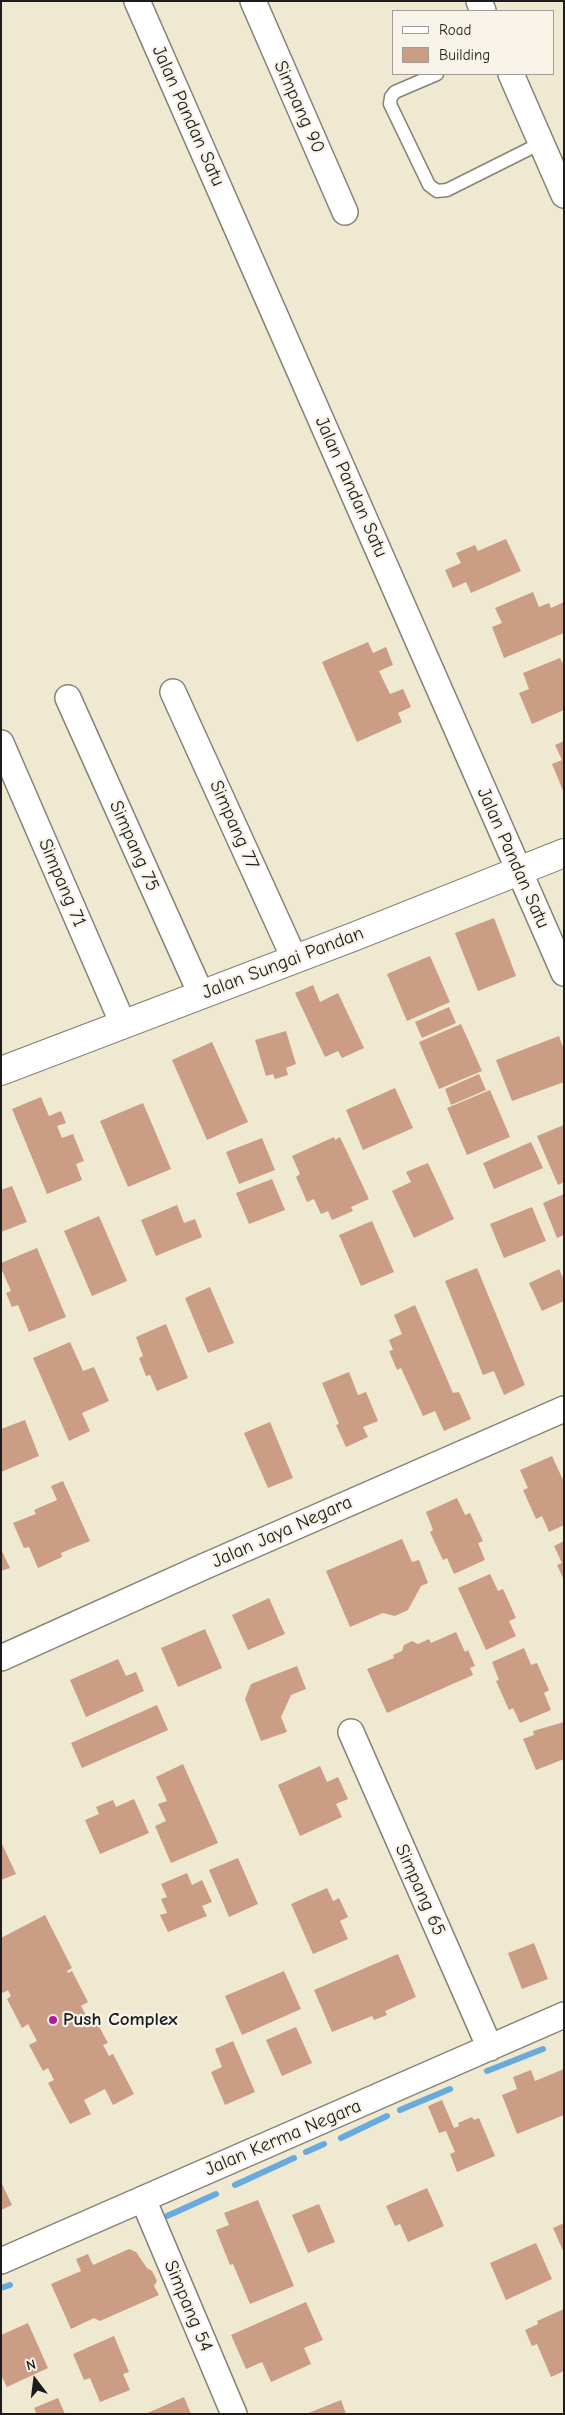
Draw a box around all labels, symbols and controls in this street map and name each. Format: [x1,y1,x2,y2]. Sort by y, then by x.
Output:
legend [392,10,555,75]
text: Road [439,21,471,39]
street label: Jalan Pandan Satu [147,42,229,190]
text: Building [439,46,490,64]
street label: Simpang 90 [268,57,330,157]
street label: Jalan Pandan Satu [310,413,392,561]
street label: Simpang 77 [204,777,264,873]
street label: Jalan Pandan Satu [472,784,554,932]
street label: Simpang 75 [104,797,164,895]
street label: Simpang 71 [33,835,91,931]
street label: Jalan Sungai Pandan [199,922,367,1004]
street label: Jalan Jaya Negara [208,1491,356,1573]
street label: Simpang 65 [390,1841,450,1939]
place label: Push Complex [63,2009,178,2031]
marker: Push Complex [47,2014,59,2026]
street label: Jalan Kerma Negara [201,2095,365,2181]
street label: Simpang 54 [159,2257,217,2355]
north arrow [10,2355,60,2405]
text: N [24,2356,38,2374]

